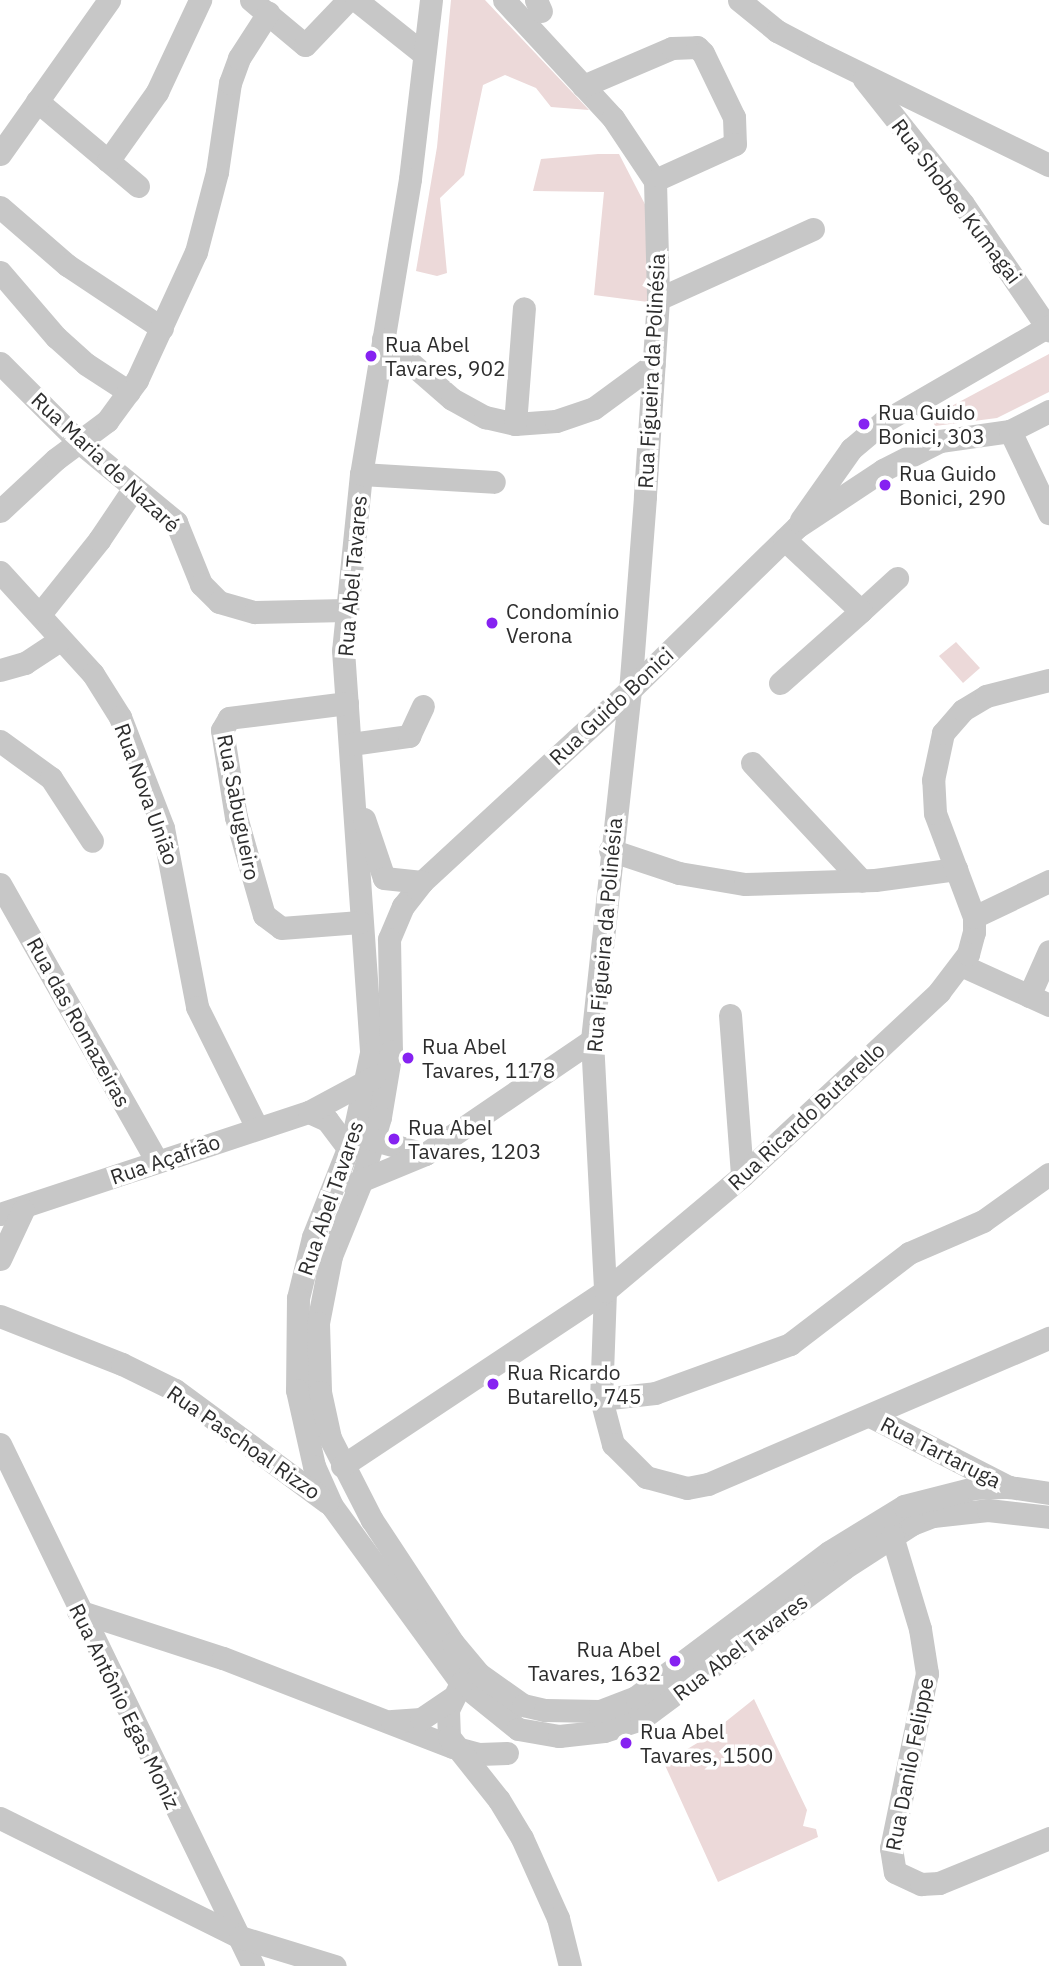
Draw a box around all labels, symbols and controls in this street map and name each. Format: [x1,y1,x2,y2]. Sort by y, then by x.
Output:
street label: Rua Shobee Kumagai [887,114,1027,288]
street label: Rua Figueira da Polinésia [632,253,670,489]
place label: Rua Abel Tavares, 902 [385,331,506,381]
marker: Rua Abel Tavares, 902 [363,348,379,364]
street label: Rua Maria de Nazaré [27,387,185,537]
place label: Rua Guido Bonici, 303 [878,399,985,449]
marker: Rua Guido Bonici, 303 [856,416,872,432]
place label: Rua Guido Bonici, 290 [899,460,1006,510]
marker: Rua Guido Bonici, 290 [877,477,893,493]
street label: Rua Abel Tavares [332,494,372,658]
place label: Condomínio Verona [506,598,619,648]
marker: Condomínio Verona [484,615,500,631]
street label: Rua Guido Bonici [544,642,678,770]
street label: Rua Nova União [110,720,184,868]
street label: Rua Sabugueiro [212,732,266,882]
street label: Rua Figueira da Polinésia [581,817,627,1053]
street label: Rua das Romazeiras [22,933,136,1111]
place label: Rua Abel Tavares, 1178 [422,1033,555,1083]
street label: Rua Ricardo Butarello [722,1037,890,1195]
marker: Rua Abel Tavares, 1178 [400,1050,416,1066]
place label: Rua Abel Tavares, 1203 [408,1114,541,1164]
street label: Rua Abel Tavares [292,1117,368,1279]
street label: Rua Açafrão [107,1129,223,1189]
marker: Rua Abel Tavares, 1203 [386,1131,402,1147]
place label: Rua Ricardo Butarello, 745 [507,1359,641,1409]
marker: Rua Ricardo Butarello, 745 [485,1376,501,1392]
street label: Rua Paschoal Rizzo [162,1380,326,1504]
street label: Rua Tartaruga [877,1411,1005,1493]
street label: Rua Abel Tavares [668,1588,812,1706]
street label: Rua Antônio Egas Moniz [64,1599,186,1813]
place label: Rua Abel Tavares, 1632 [528,1636,661,1686]
marker: Rua Abel Tavares, 1632 [667,1653,683,1669]
street label: Rua Danilo Felippe [880,1675,938,1853]
place label: Rua Abel Tavares, 1500 [640,1718,773,1768]
marker: Rua Abel Tavares, 1500 [618,1735,634,1751]

